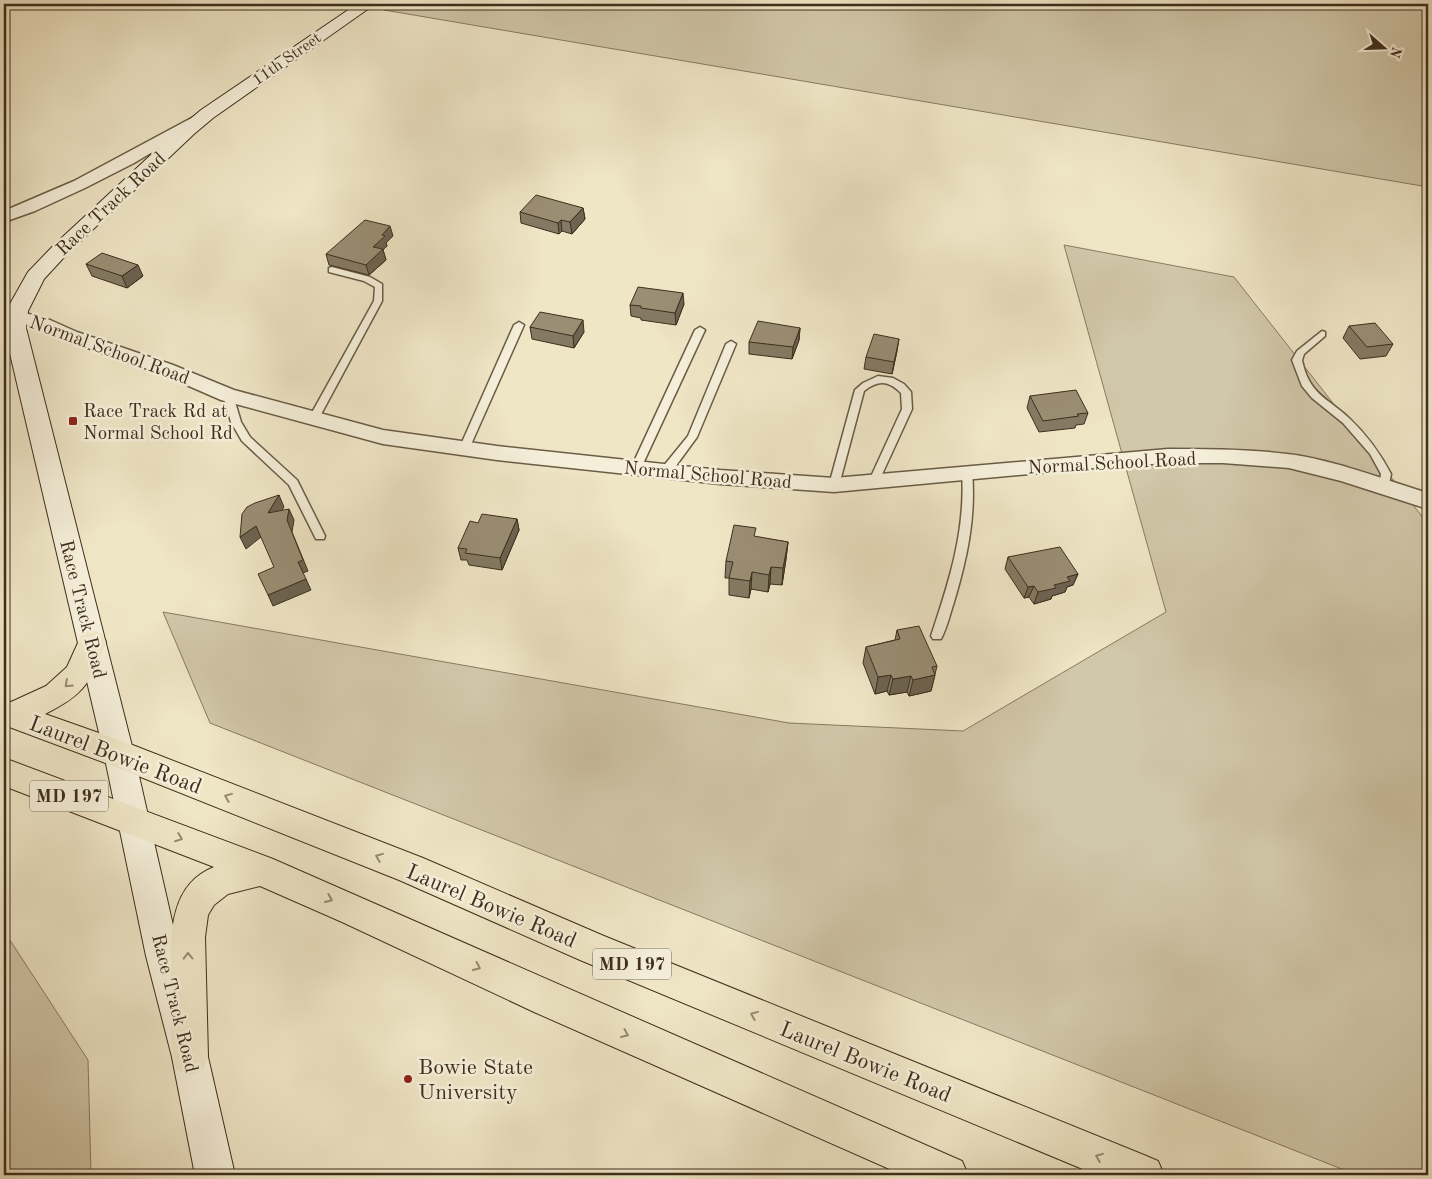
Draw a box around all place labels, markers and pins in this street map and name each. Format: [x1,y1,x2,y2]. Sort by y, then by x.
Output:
place label: Race Track Rd at Normal School Rd [83,403,233,444]
marker: Race Track Rd at Normal School Rd [67,415,79,427]
place label: Bowie State University [418,1057,533,1104]
marker: Bowie State University [402,1073,414,1085]

